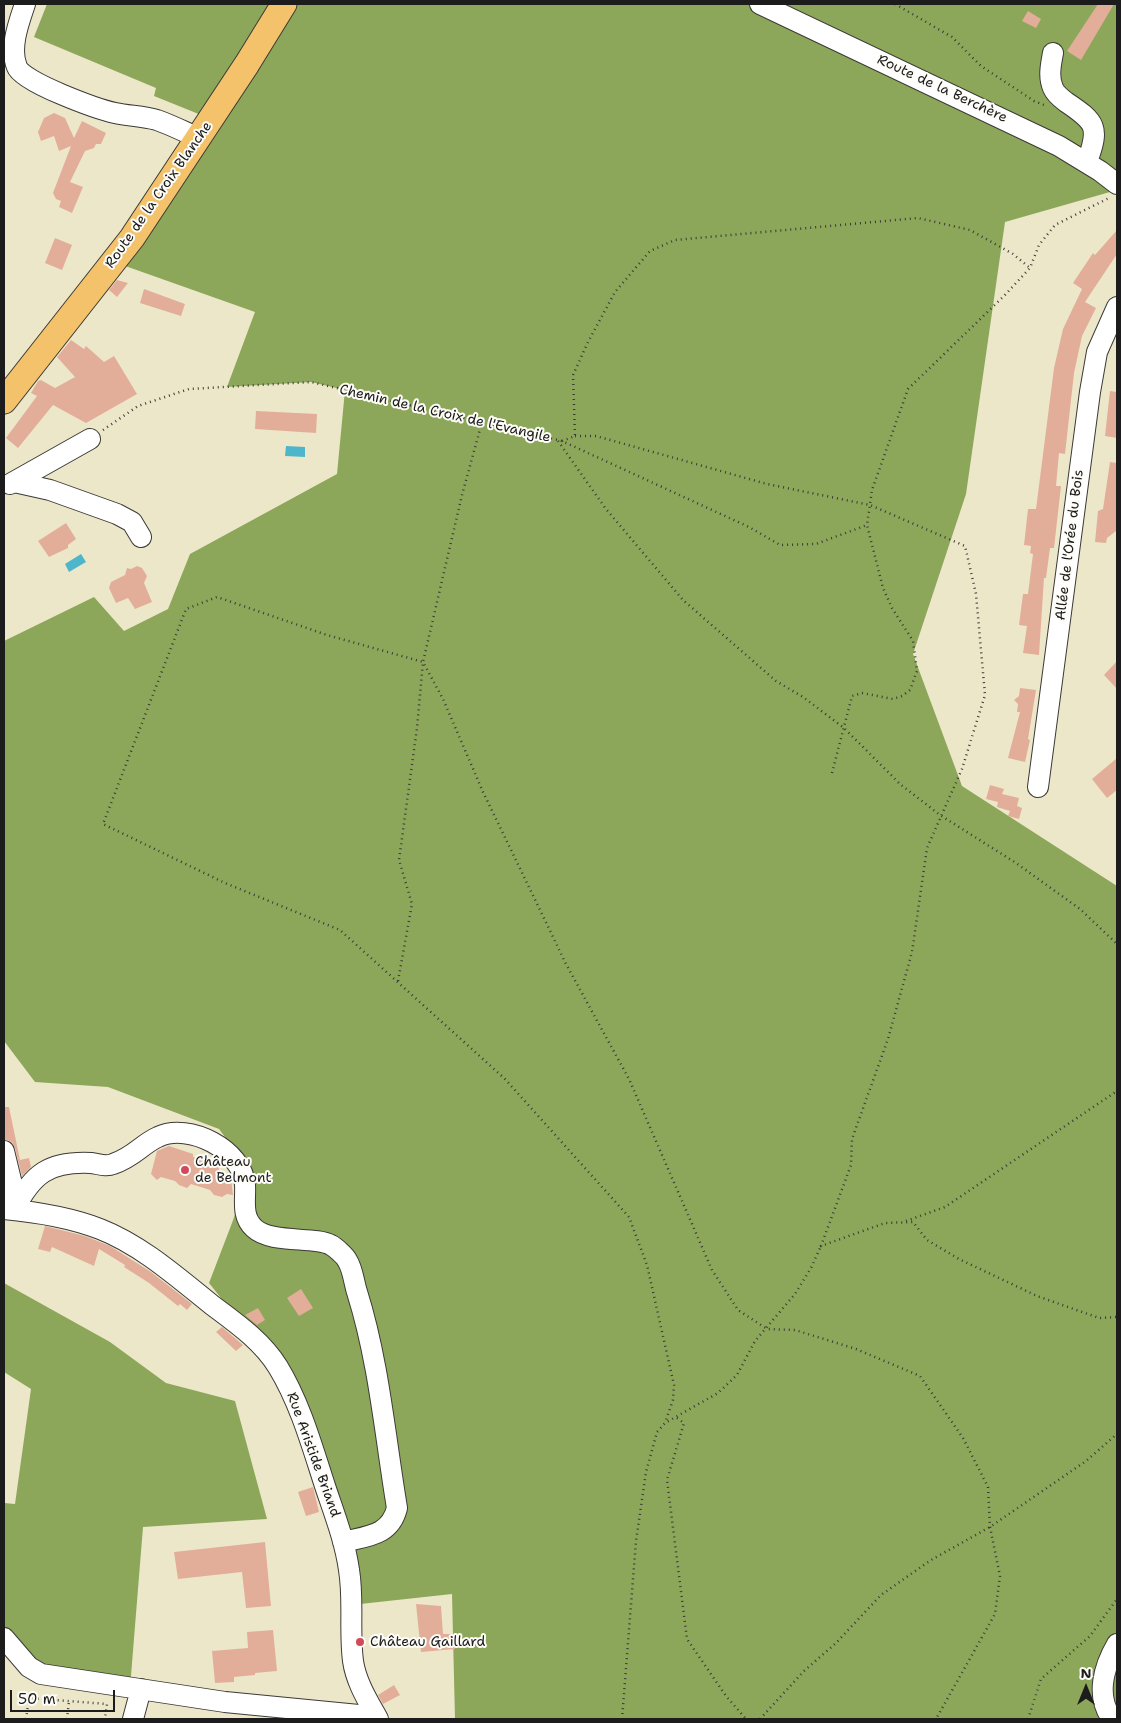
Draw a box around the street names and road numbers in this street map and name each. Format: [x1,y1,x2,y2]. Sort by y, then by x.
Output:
street label: Route de la Berchère [874,51,1010,127]
street label: Route de la Croix Blanche [102,119,216,271]
street label: Chemin de la Croix de l'Evangile [338,382,552,446]
street label: Allée de l'Orée du Bois [1052,469,1088,621]
street label: Rue Aristide Briand [283,1390,343,1520]

